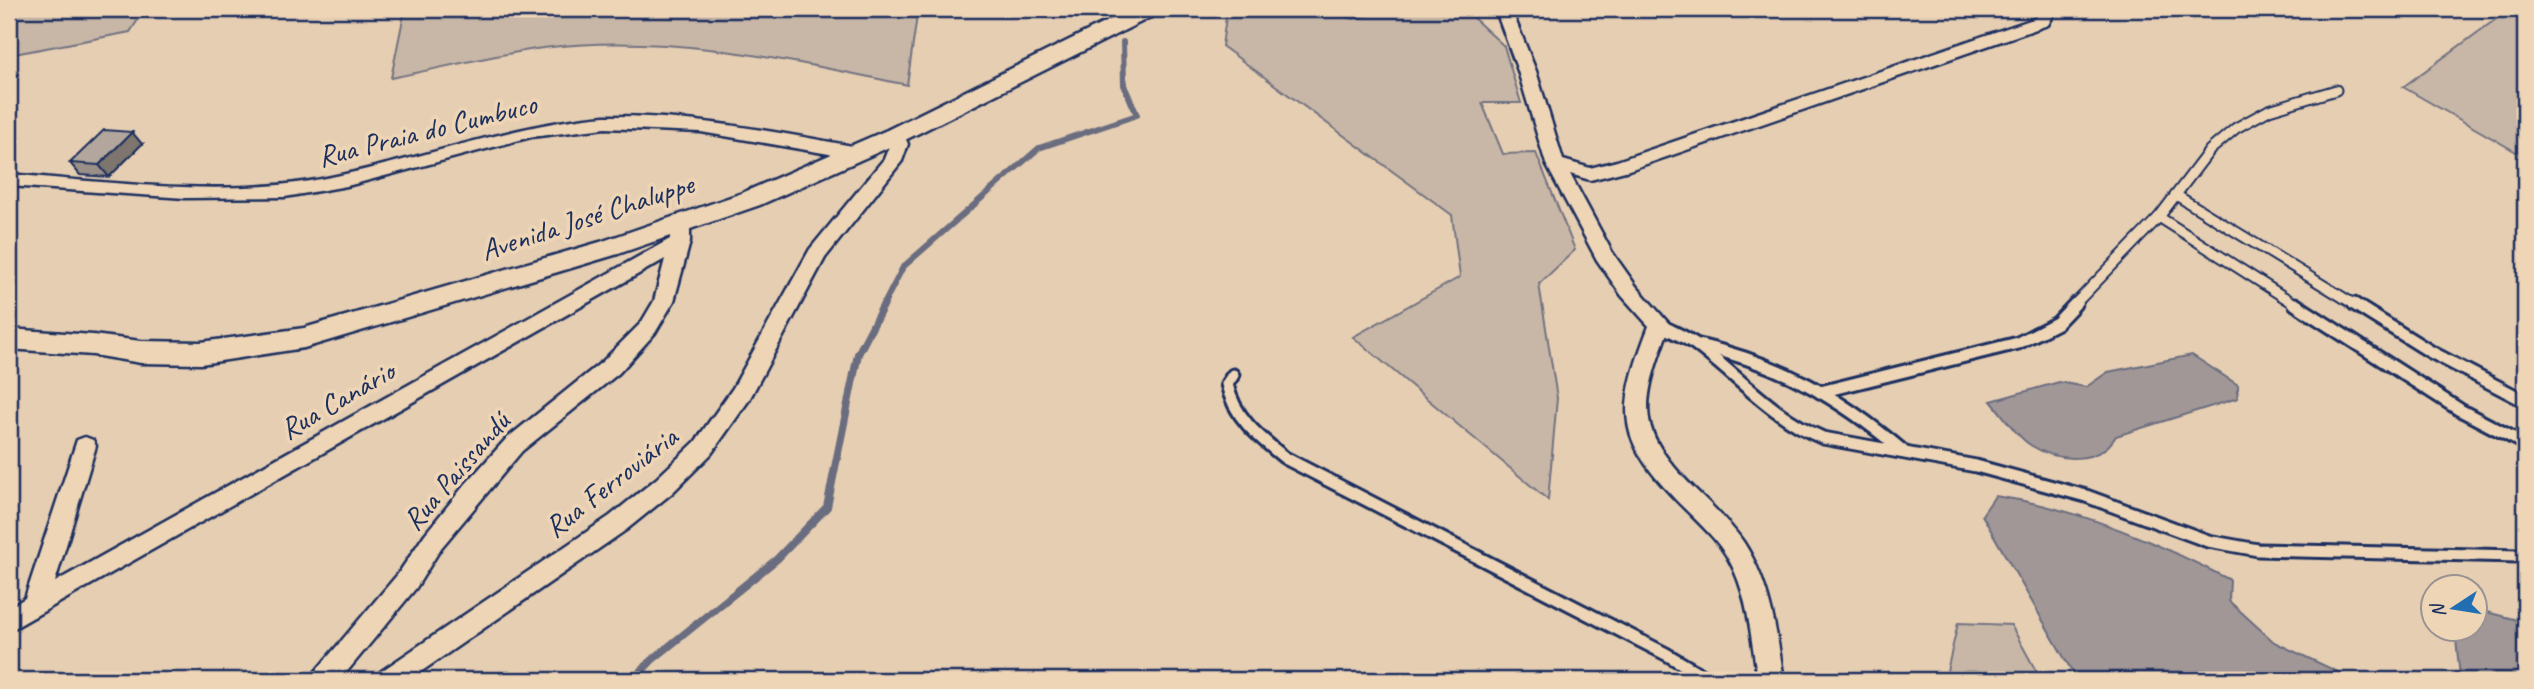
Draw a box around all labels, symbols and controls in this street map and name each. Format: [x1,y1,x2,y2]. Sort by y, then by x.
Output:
street label: Rua Praia do Cumbuco [314,84,542,176]
street label: Avenida José Chaluppe [476,164,700,269]
street label: Rua Canário [273,350,404,448]
street label: Rua Paissandú [394,402,520,538]
street label: Rua Ferroviária [537,417,687,546]
north arrow [2418,574,2488,644]
text: N [2425,600,2451,620]

